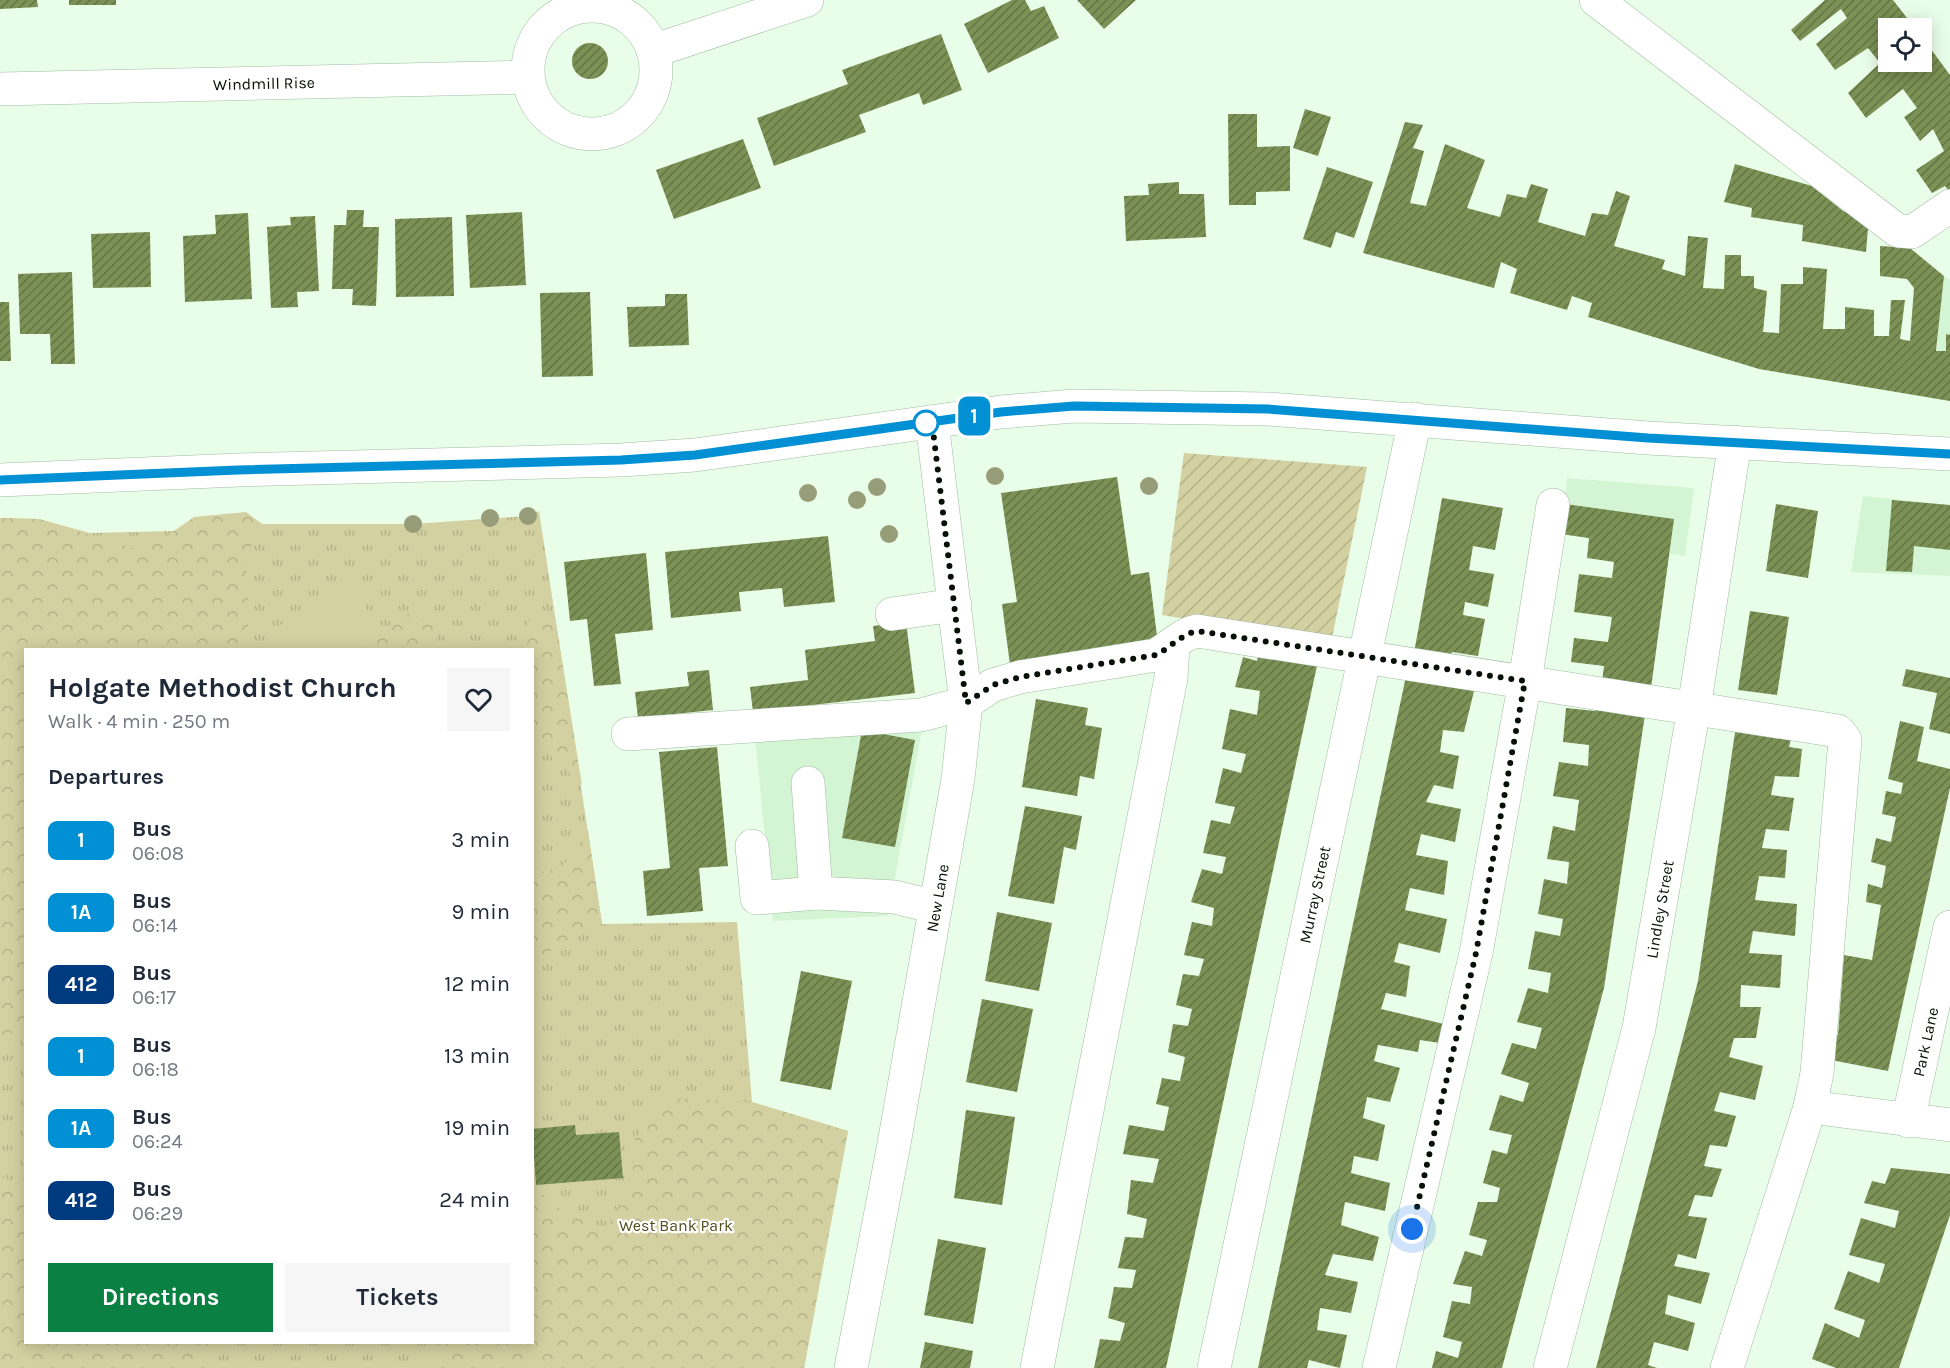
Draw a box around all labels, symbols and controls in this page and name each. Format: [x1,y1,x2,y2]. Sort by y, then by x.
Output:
map controls [1878,18,1932,72]
button: locate [1878,18,1932,72]
street label: Windmill Rise [213,73,315,94]
line badge: 1 [954,396,994,436]
text: 1 [970,404,978,428]
unlabelled marker [913,410,939,436]
button: heart [447,668,510,731]
text: Holgate Methodist Church [48,671,397,704]
text: Walk · 4 min · 250 m [48,710,230,733]
text: Departures [48,764,164,790]
text: Bus [132,816,172,842]
text: 3 min [451,827,510,853]
text: 1 [77,828,85,852]
text: 06:08 [132,842,184,865]
street label: Murray Street [1295,844,1334,945]
street label: Lindley Street [1642,859,1678,960]
street label: New Lane [922,862,953,933]
text: Bus [132,888,172,914]
text: 9 min [452,899,510,925]
text: 1A [71,900,91,924]
text: 06:14 [132,914,178,937]
text: Bus [132,960,172,986]
text: 12 min [444,971,510,997]
text: 412 [65,972,97,996]
text: 06:17 [132,986,176,1009]
street label: Park Lane [1909,1005,1942,1078]
text: Bus [132,1032,172,1058]
text: 13 min [444,1043,510,1069]
text: 1 [77,1044,85,1068]
text: 06:18 [132,1058,179,1081]
text: Bus [132,1104,172,1130]
text: 19 min [444,1115,510,1141]
text: 1A [71,1116,91,1140]
text: 06:24 [132,1130,183,1153]
text: Bus [132,1176,172,1202]
text: 24 min [439,1187,510,1213]
text: 412 [65,1188,97,1212]
text: 06:29 [132,1202,183,1225]
your location [1397,1214,1427,1244]
park label: West Bank Park [619,1216,733,1235]
button: Directions [48,1263,273,1332]
button: Tickets [285,1263,510,1332]

